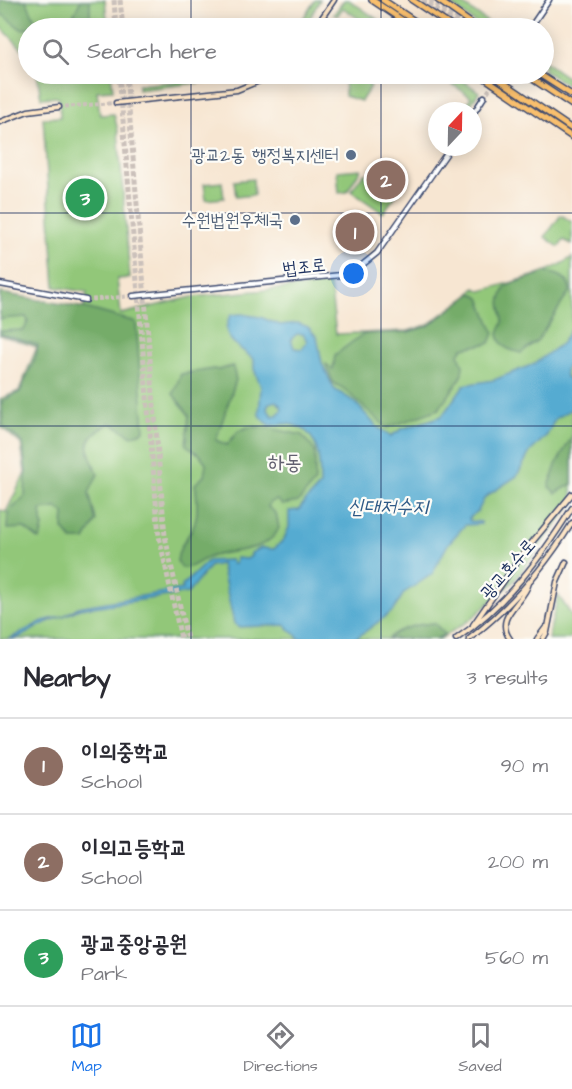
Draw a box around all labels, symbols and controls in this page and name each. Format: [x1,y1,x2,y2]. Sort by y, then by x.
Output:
search box [18,18,554,84]
icon: search [39,35,72,68]
text: Search here [87,36,217,67]
north arrow [428,102,482,156]
place label: 광교2동 행정복지센터 [191,143,339,168]
marker: 광교2동 행정복지센터 [344,148,358,162]
pin: 2 [366,158,406,202]
pin: 3 [66,176,104,220]
place label: 수원법원우체국 [182,208,283,233]
pin: 1 [336,210,374,254]
marker: 수원법원우체국 [288,213,302,227]
street label: 법조로 [281,252,327,282]
your location [339,259,368,288]
district label: 하동 [268,448,302,477]
water label: 신대저수지 [348,493,430,521]
street label: 광교호수로 [475,533,541,605]
text: Nearby [24,660,111,696]
text: 3 results [466,664,548,692]
text: 이의중학교 [81,737,170,768]
text: 1 [42,752,45,780]
text: 90 m [500,752,548,780]
text: School [81,768,142,796]
text: 이의고등학교 [81,833,187,864]
text: 2 [38,848,49,876]
text: 200 m [488,848,548,876]
text: School [81,864,142,892]
text: 광교중앙공원 [81,929,187,960]
text: 3 [38,944,49,972]
text: 560 m [485,944,548,972]
text: Park [81,960,127,988]
tab: Map [70,1019,103,1077]
tab: Directions [244,1019,318,1077]
tab: Saved [458,1019,502,1077]

